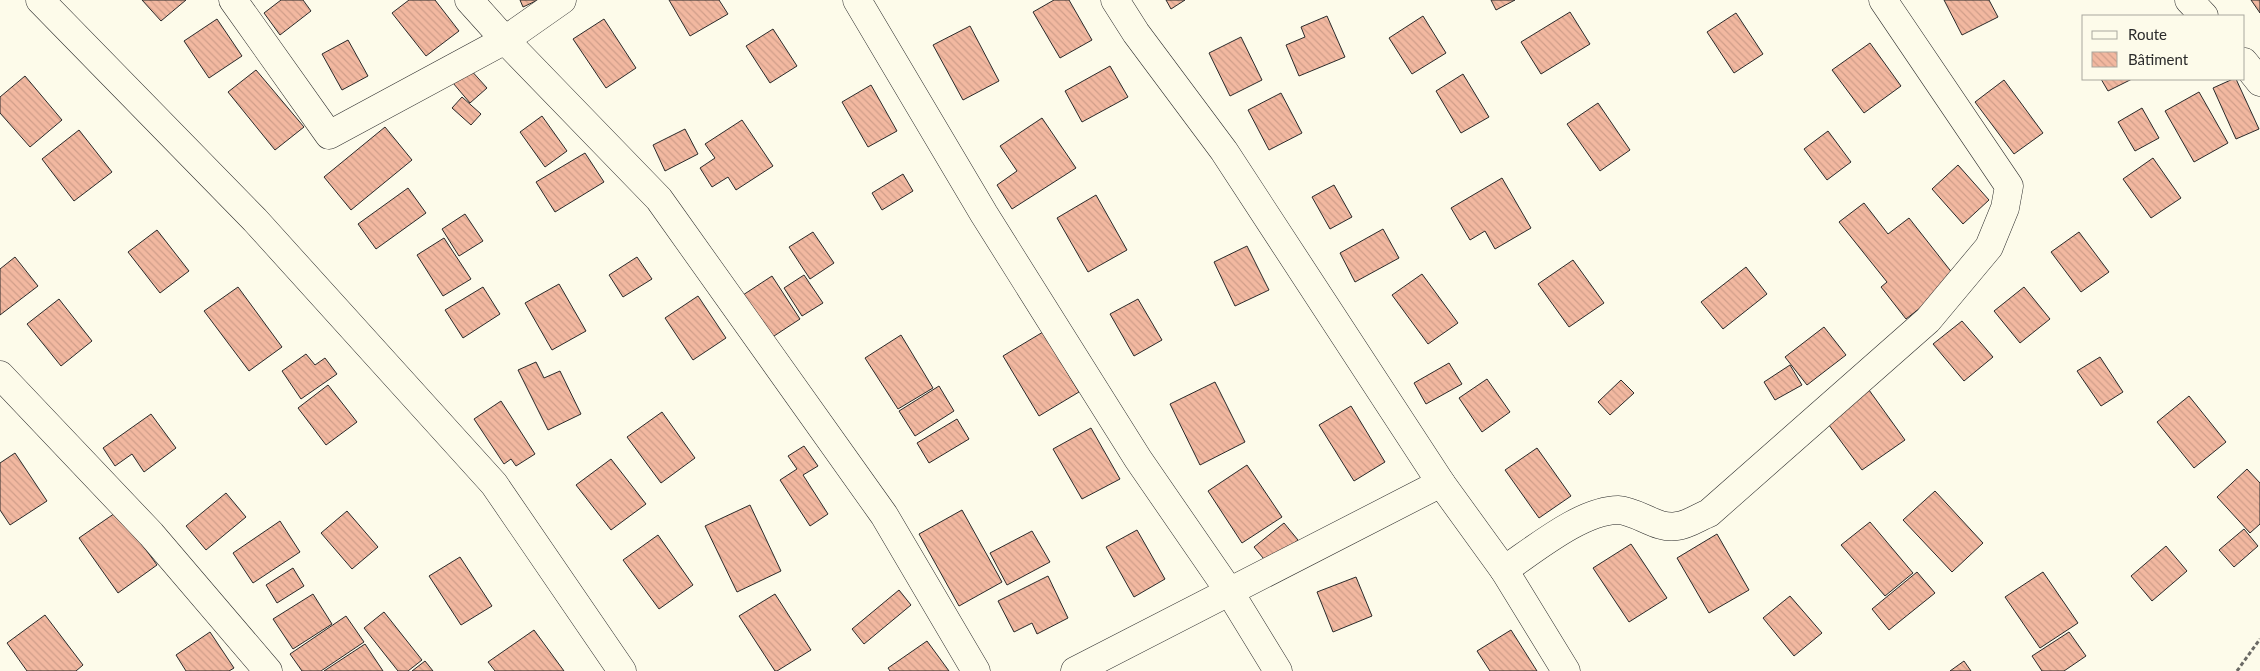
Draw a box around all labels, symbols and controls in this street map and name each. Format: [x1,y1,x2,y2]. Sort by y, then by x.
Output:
legend [2082,15,2245,80]
text: Route [2128,25,2167,43]
text: Bâtiment [2128,50,2189,68]

